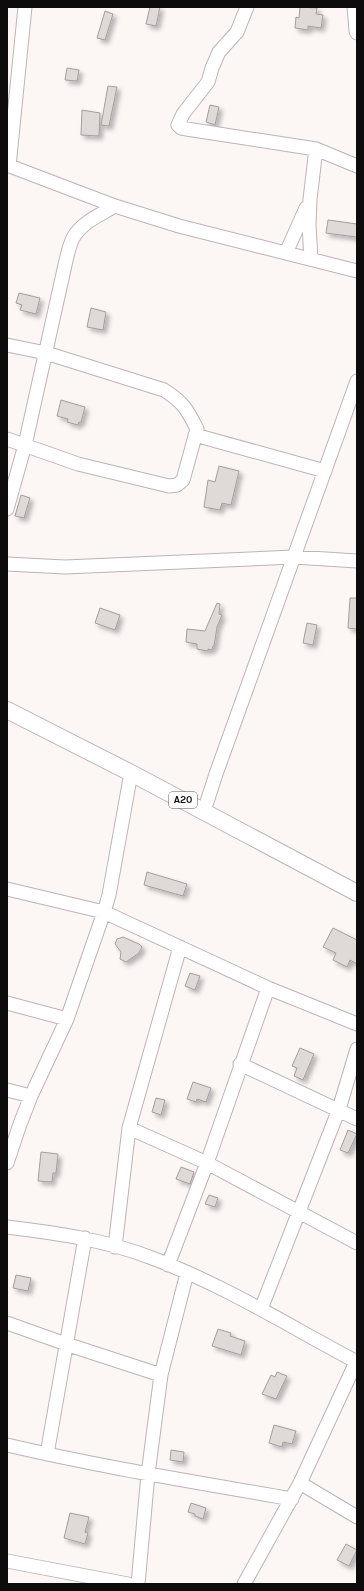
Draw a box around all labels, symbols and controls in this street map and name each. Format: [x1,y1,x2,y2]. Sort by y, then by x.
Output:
road number: A20 [169,792,197,808]

